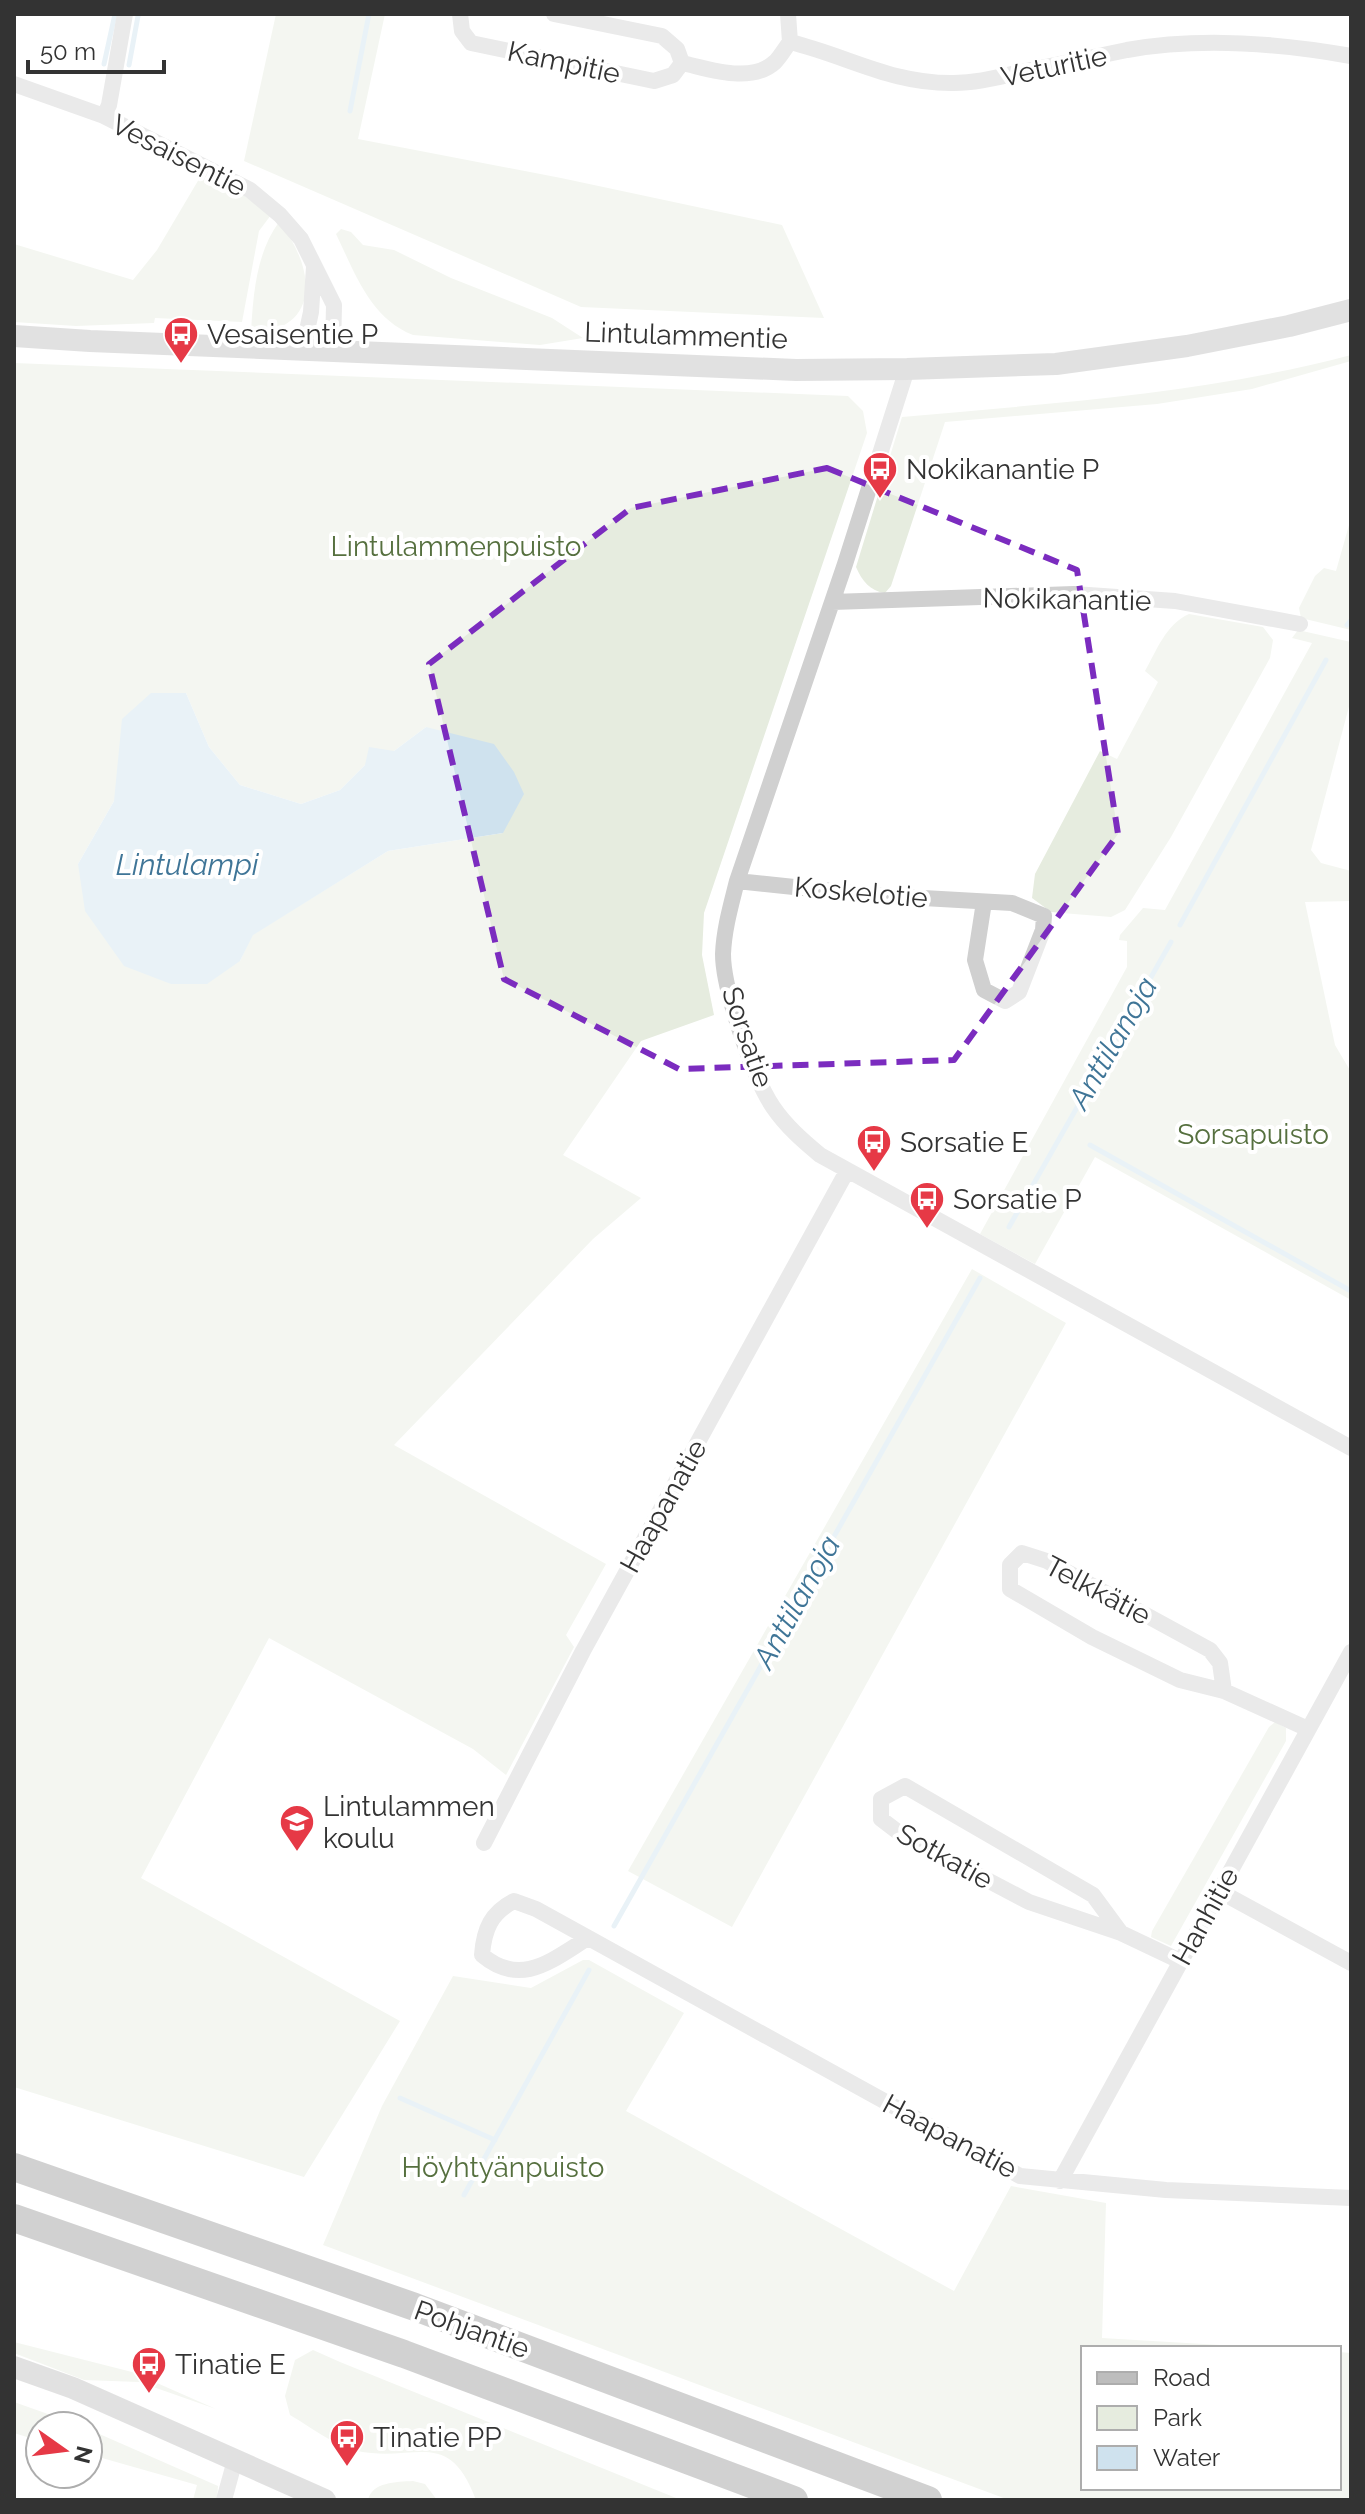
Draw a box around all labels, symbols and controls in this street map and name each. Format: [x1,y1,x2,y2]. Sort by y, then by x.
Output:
scale bar [28,24,164,74]
street label: Kampitie [505,34,623,91]
text: 50 m [40,37,96,66]
street label: Veturitie [998,39,1110,94]
street label: Vesaisentie [106,107,252,203]
bus stop icon: Vesaisentie P [162,315,200,365]
street label: Lintulammentie [584,315,788,356]
place label: Vesaisentie P [207,318,378,351]
bus stop icon: Nokikanantie P [861,450,899,500]
place label: Nokikanantie P [906,453,1099,486]
park label: Lintulammenpuisto [330,530,582,563]
street label: Nokikanantie [982,582,1152,617]
water label: Lintulampi [116,847,259,882]
street label: Koskelotie [793,870,929,915]
water label: Anttilanoja [1060,971,1164,1116]
street label: Sorsatie [715,983,780,1092]
park label: Sorsapuisto [1177,1118,1329,1151]
bus stop icon: Sorsatie E [855,1123,893,1173]
place label: Sorsatie E [900,1126,1028,1159]
bus stop icon: Sorsatie P [908,1180,946,1230]
place label: Sorsatie P [953,1183,1082,1216]
street label: Haapanatie [613,1434,713,1579]
water label: Anttilanoja [745,1529,847,1676]
street label: Telkkätie [1039,1549,1156,1632]
place label: Lintulammen koulu [323,1790,495,1855]
school or university icon: Lintulammen koulu [278,1803,316,1853]
street label: Sotkatie [891,1817,999,1896]
street label: Hanhitie [1165,1862,1246,1971]
street label: Haapanatie [877,2087,1022,2186]
park label: Höyhtyänpuisto [401,2151,605,2184]
street label: Pohjantie [410,2293,534,2365]
bus stop icon: Tinatie E [130,2345,168,2395]
legend [1081,2346,1341,2490]
place label: Tinatie E [175,2348,286,2381]
text: Road [1153,2363,1211,2392]
text: Park [1153,2403,1202,2432]
north arrow [24,2410,104,2490]
bus stop icon: Tinatie PP [328,2418,366,2468]
place label: Tinatie PP [373,2421,502,2454]
text: Water [1153,2443,1221,2472]
text: N [69,2444,98,2466]

